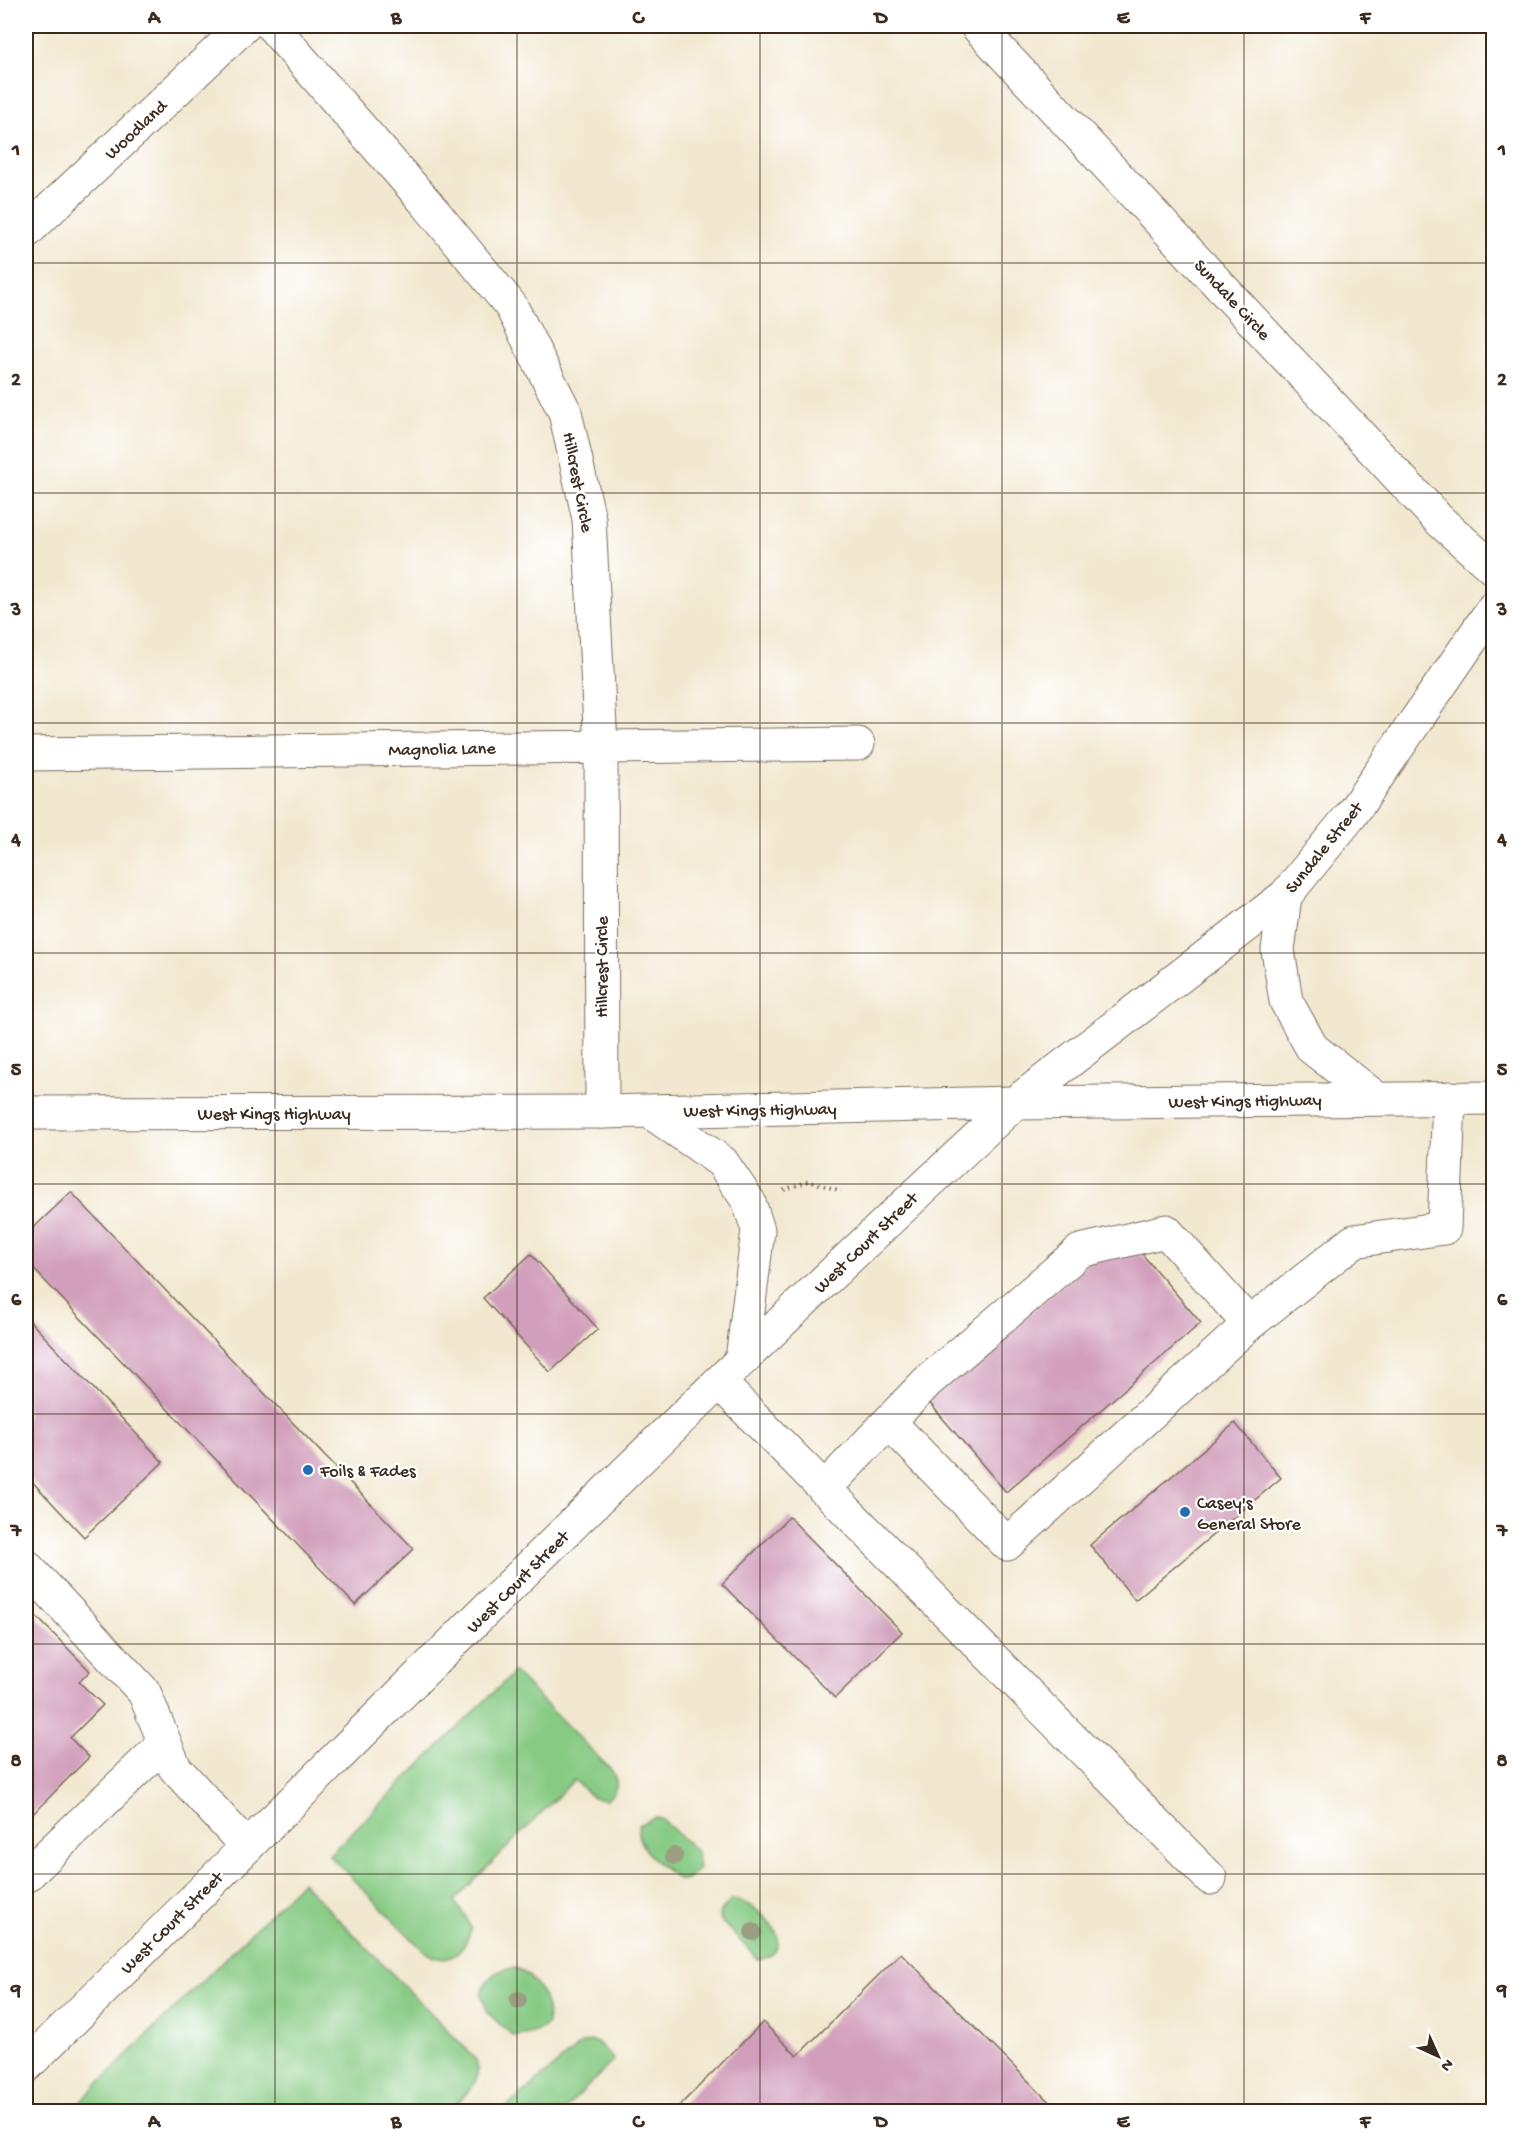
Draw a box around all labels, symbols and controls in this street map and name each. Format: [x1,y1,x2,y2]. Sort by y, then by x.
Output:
text: A [147,8,162,31]
text: B [390,8,402,31]
text: C [632,8,646,31]
text: D [872,8,888,31]
text: E [1117,8,1131,31]
text: F [1359,8,1372,31]
street label: Woodland [101,96,173,165]
text: 1 [11,140,20,163]
text: 1 [1497,140,1506,163]
street label: Sundale Circle [1188,256,1274,346]
text: 2 [11,370,21,393]
text: 2 [1497,370,1507,393]
street label: Hillcrest Circle [557,431,597,535]
text: 3 [10,600,21,623]
text: 3 [1496,600,1507,623]
street label: Magnolia Lane [388,739,497,762]
street label: Sundale Street [1282,797,1369,898]
text: 4 [10,830,21,853]
text: 4 [1496,830,1507,853]
street label: Hillcrest Circle [593,916,614,1018]
text: 5 [11,1060,22,1083]
text: 5 [1497,1060,1508,1083]
street label: West Kings Highway [1168,1091,1322,1114]
street label: West Kings Highway [683,1100,837,1123]
street label: West Kings Highway [197,1105,351,1126]
street label: West Court Street [810,1188,924,1299]
text: 6 [11,1290,22,1313]
text: 6 [1497,1290,1508,1313]
place label: Foils & Fades [319,1462,417,1483]
marker: Foils & Fades [301,1463,315,1477]
place label: Casey's General Store [1197,1494,1301,1536]
marker: Casey's General Store [1178,1505,1192,1519]
text: 7 [10,1521,23,1544]
text: 7 [1496,1521,1509,1544]
street label: West Court Street [463,1526,576,1638]
text: 8 [11,1751,22,1774]
text: 8 [1497,1751,1508,1774]
street label: West Court Street [117,1867,230,1979]
text: 9 [10,1981,21,2004]
text: 9 [1496,1981,1507,2004]
north arrow [1408,2026,1468,2086]
text: N [1435,2054,1457,2075]
text: A [147,2112,162,2135]
text: B [390,2112,402,2135]
text: C [632,2112,646,2135]
text: D [872,2112,888,2135]
text: E [1117,2112,1131,2135]
text: F [1359,2112,1372,2135]

